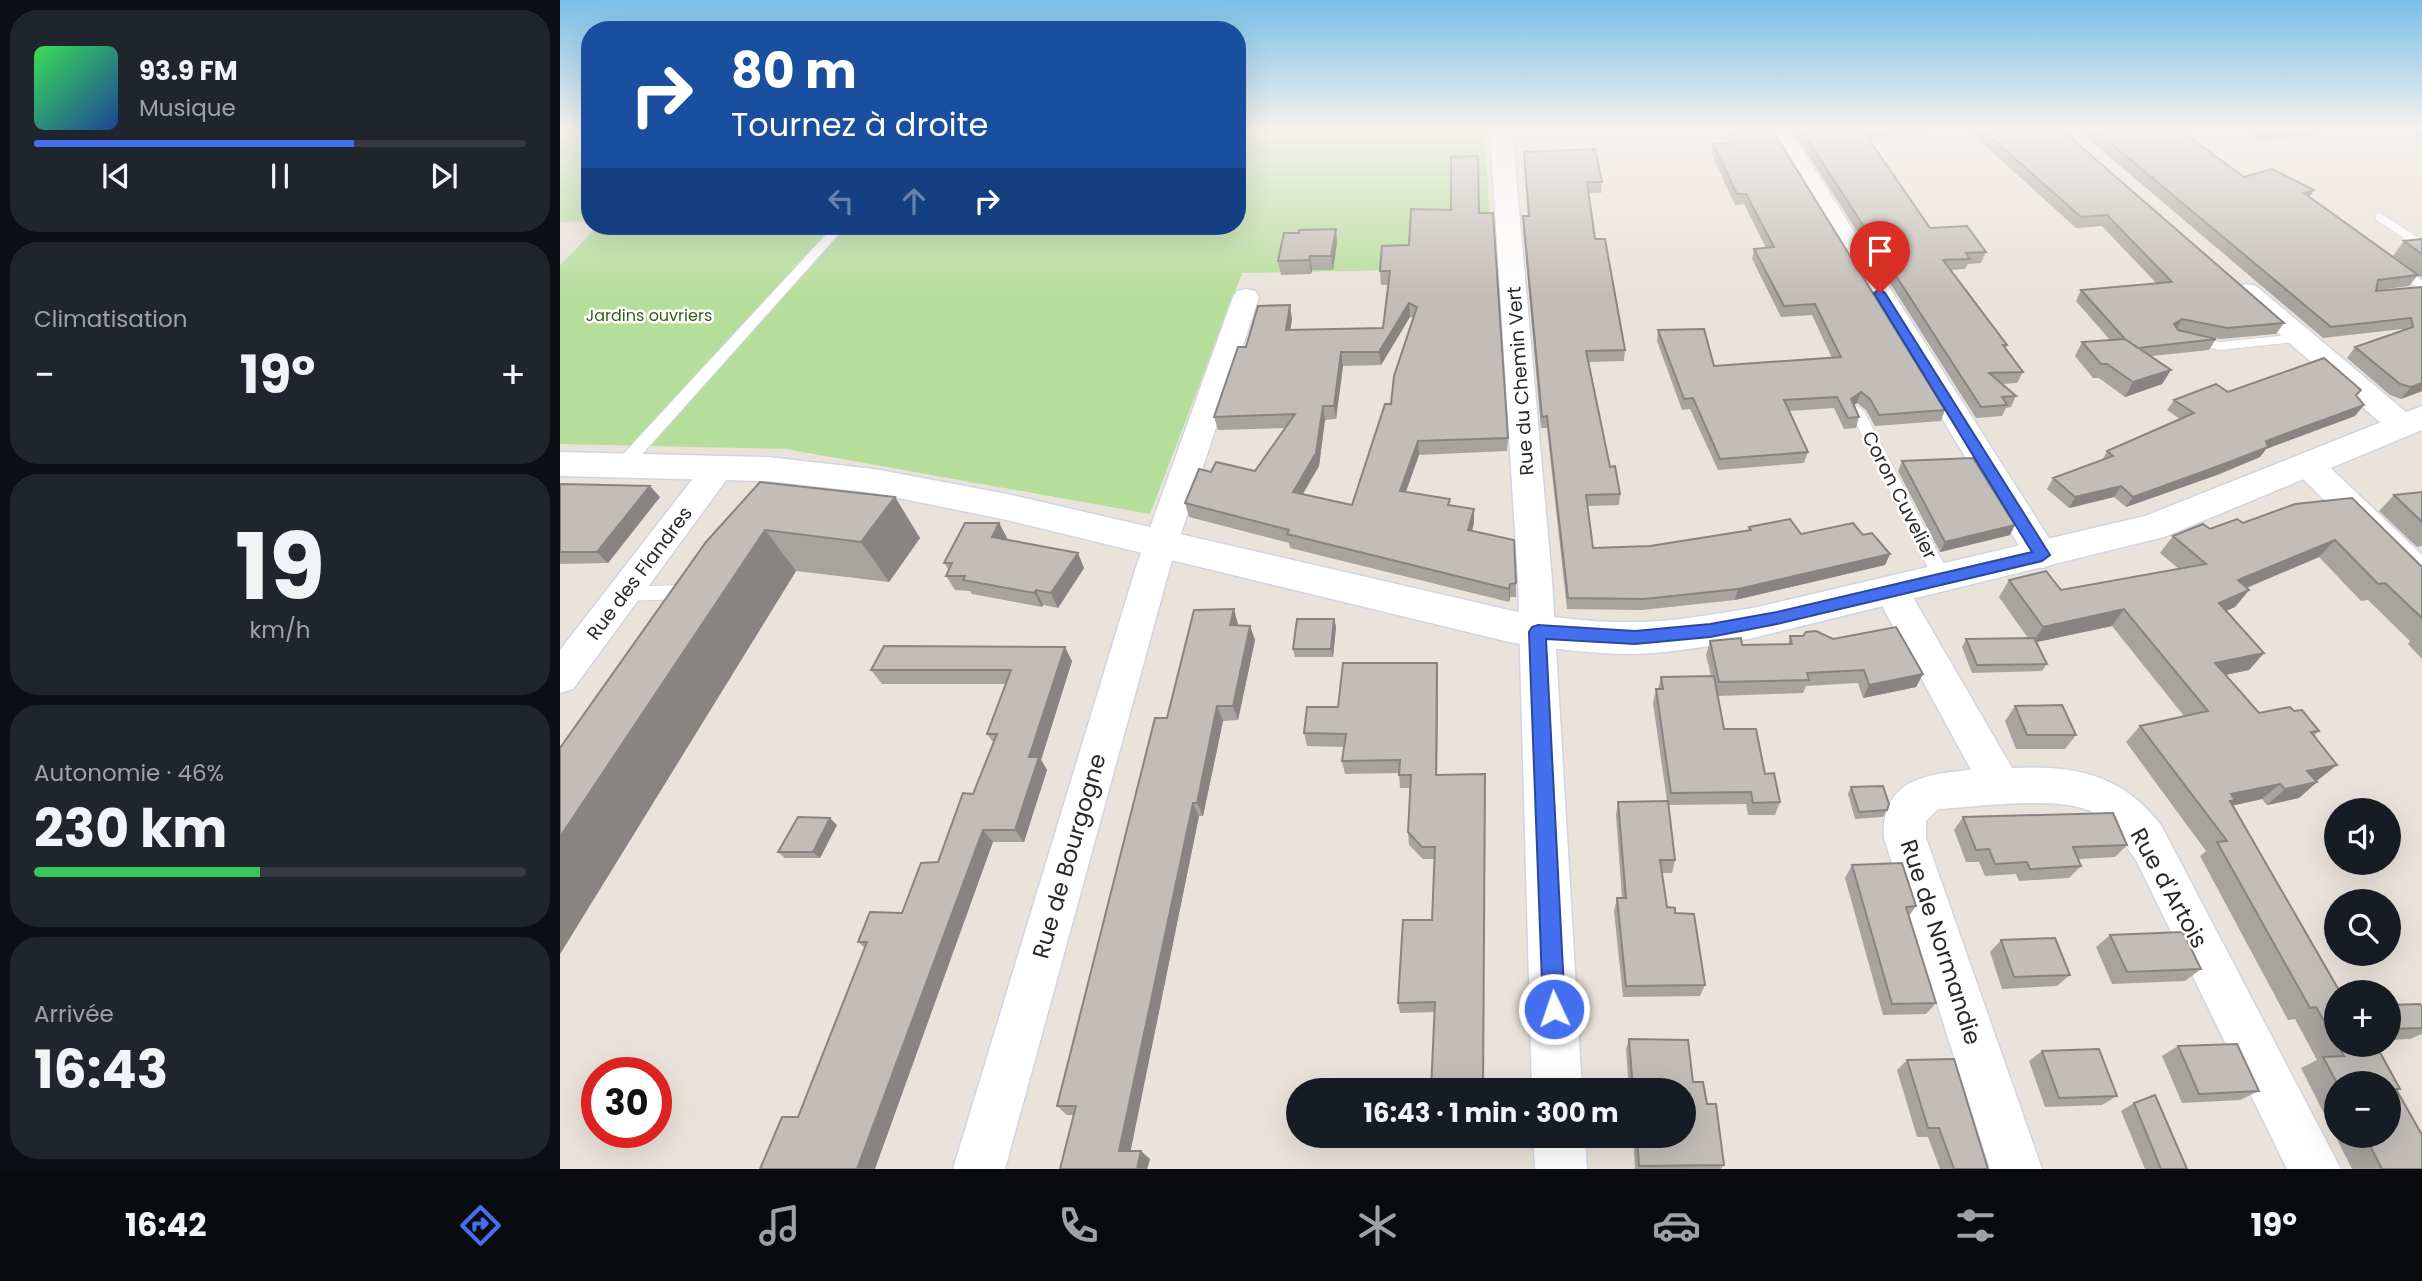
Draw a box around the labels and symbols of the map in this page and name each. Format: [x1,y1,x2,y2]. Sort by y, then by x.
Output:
pin [1850,221,1910,293]
street label: Rue du Chemin Vert [1500,285,1541,476]
park label: Jardins ouvriers [586,304,712,327]
street label: Coron Cuvelier [1856,426,1944,564]
street label: Rue des Flandres [580,501,699,646]
street label: Rue de Bourgogne [1024,750,1114,962]
street label: Rue d'Artois [2123,822,2215,954]
street label: Rue de Normandie [1893,835,1989,1049]
position arrow [1517,972,1591,1046]
speed limit sign: 30 [581,1057,672,1148]

